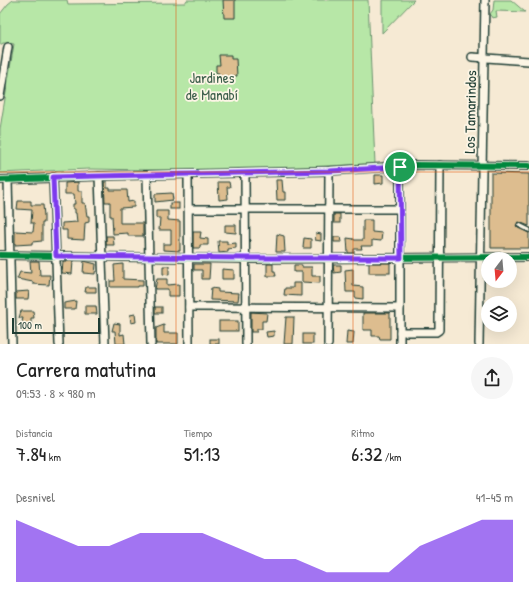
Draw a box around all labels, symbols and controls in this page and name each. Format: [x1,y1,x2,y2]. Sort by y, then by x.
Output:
park label: Jardines de Manabí [186,67,238,105]
street label: Los Tamarindos [459,70,481,154]
pin [383,150,417,184]
icon: arrive [389,156,411,178]
north arrow [481,252,517,288]
map controls [481,252,517,332]
button: layers [481,296,517,332]
scale bar [12,316,100,335]
text: 100 m [18,318,42,332]
text: Carrera matutina [16,354,156,384]
button: share [471,357,513,399]
text: 09:53 · 8 × 980 m [16,384,96,402]
text: Distancia [16,426,52,440]
text: Tiempo [184,426,212,440]
text: Ritmo [351,426,374,440]
text: 7.84 [16,440,46,467]
text: 51:13 [184,440,220,467]
text: 6:32 [351,440,382,467]
text: km [46,450,61,464]
text: /km [382,450,402,464]
text: Desnivel [16,488,55,506]
text: 41–45 m [476,488,513,506]

